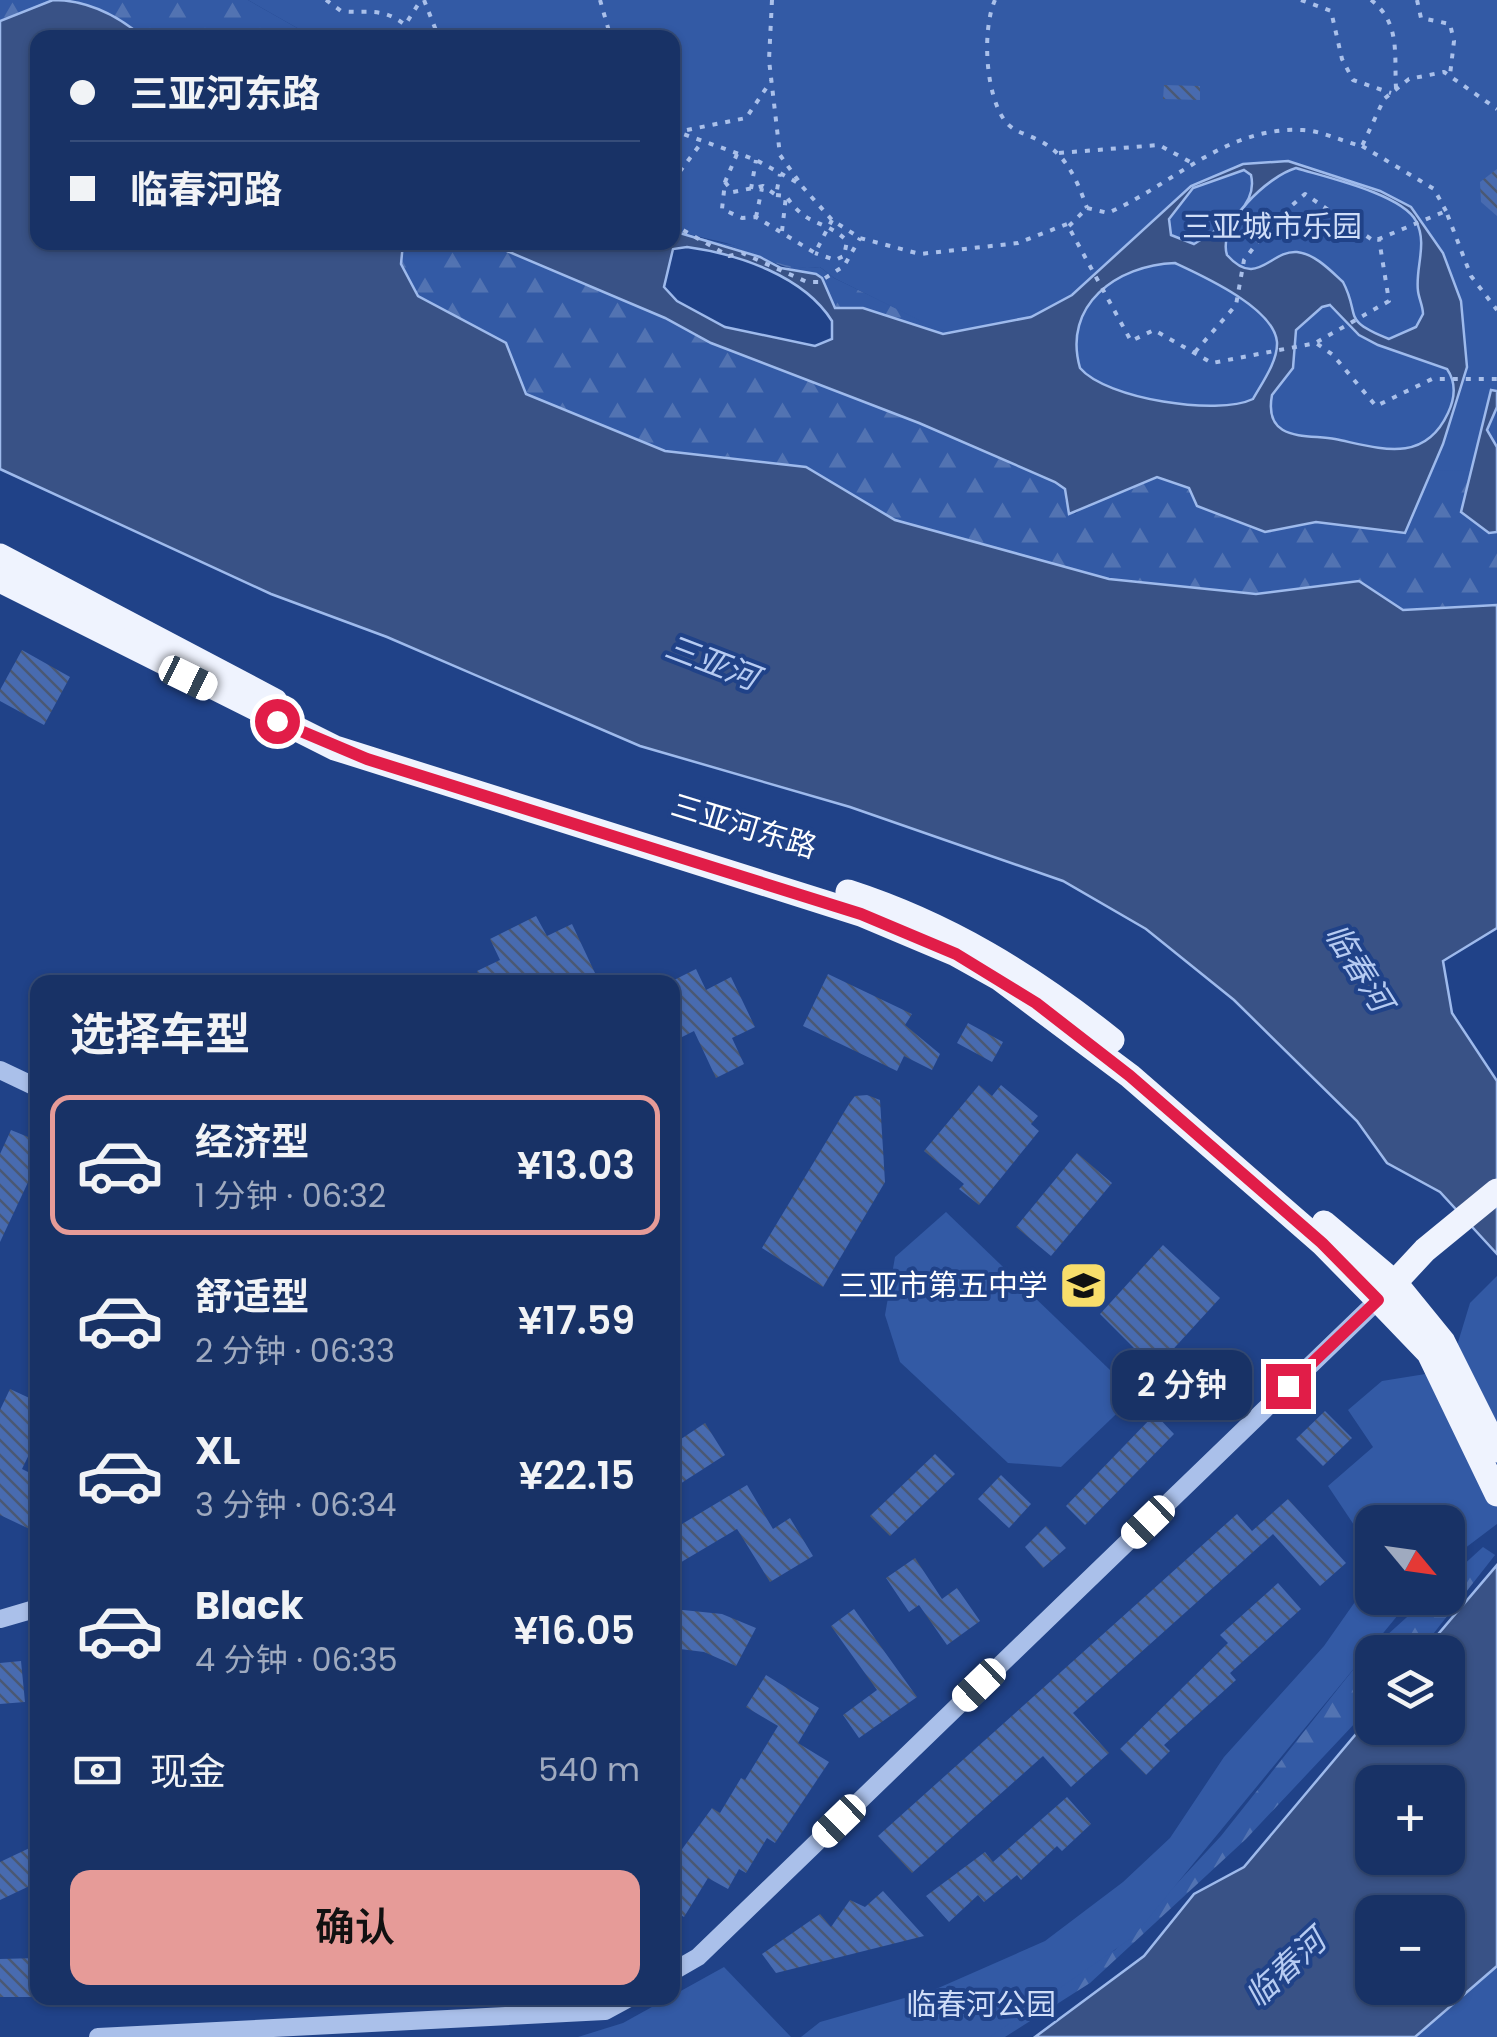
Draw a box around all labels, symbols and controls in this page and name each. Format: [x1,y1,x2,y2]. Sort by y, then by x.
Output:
text: 三亚河东路 [130,67,320,120]
text: 临春河路 [130,163,282,216]
park label: 三亚城市乐园 [1182,205,1362,248]
water label: 三亚河 [659,624,770,702]
car [154,651,222,705]
route start [255,699,300,744]
street label: 三亚河东路 [666,784,822,868]
water label: 临春河 [1314,914,1407,1025]
text: 选择车型 [70,1003,250,1066]
text: 经济型 [195,1115,309,1168]
icon: car [75,1120,165,1210]
text: ¥13.03 [517,1139,635,1192]
text: 1 分钟 · 06:32 [195,1173,386,1218]
school or university icon: 三亚市第五中学 [1057,1259,1109,1311]
place label: 三亚市第五中学 [838,1264,1048,1307]
text: 舒适型 [195,1270,309,1323]
icon: car [75,1275,165,1365]
text: ¥17.59 [518,1294,635,1347]
text: 2 分钟 · 06:33 [195,1328,395,1373]
callout: 2 分钟 [1113,1351,1253,1421]
text: 2 分钟 [1137,1362,1227,1407]
route end [1266,1364,1311,1409]
text: XL [195,1424,240,1477]
icon: car [75,1430,165,1520]
text: ¥22.15 [519,1449,635,1502]
text: 3 分钟 · 06:34 [195,1482,396,1527]
car [1116,1490,1180,1554]
north arrow [1355,1505,1465,1615]
map controls [1355,1505,1465,2005]
text: Black [195,1579,304,1632]
icon: car [75,1585,165,1675]
text: ¥16.05 [514,1604,635,1657]
button: layers [1355,1635,1465,1745]
text: 4 分钟 · 06:35 [195,1637,398,1682]
car [947,1653,1011,1717]
icon: cash [70,1743,125,1798]
text: 现金 [150,1745,226,1798]
text: 540 m [538,1747,640,1792]
button: + [1355,1765,1465,1875]
car [807,1789,871,1853]
button: 确认 [70,1870,640,1985]
button: − [1355,1895,1465,2005]
water label: 临春河 [1235,1915,1340,2017]
park label: 临春河公园 [906,1983,1056,2026]

